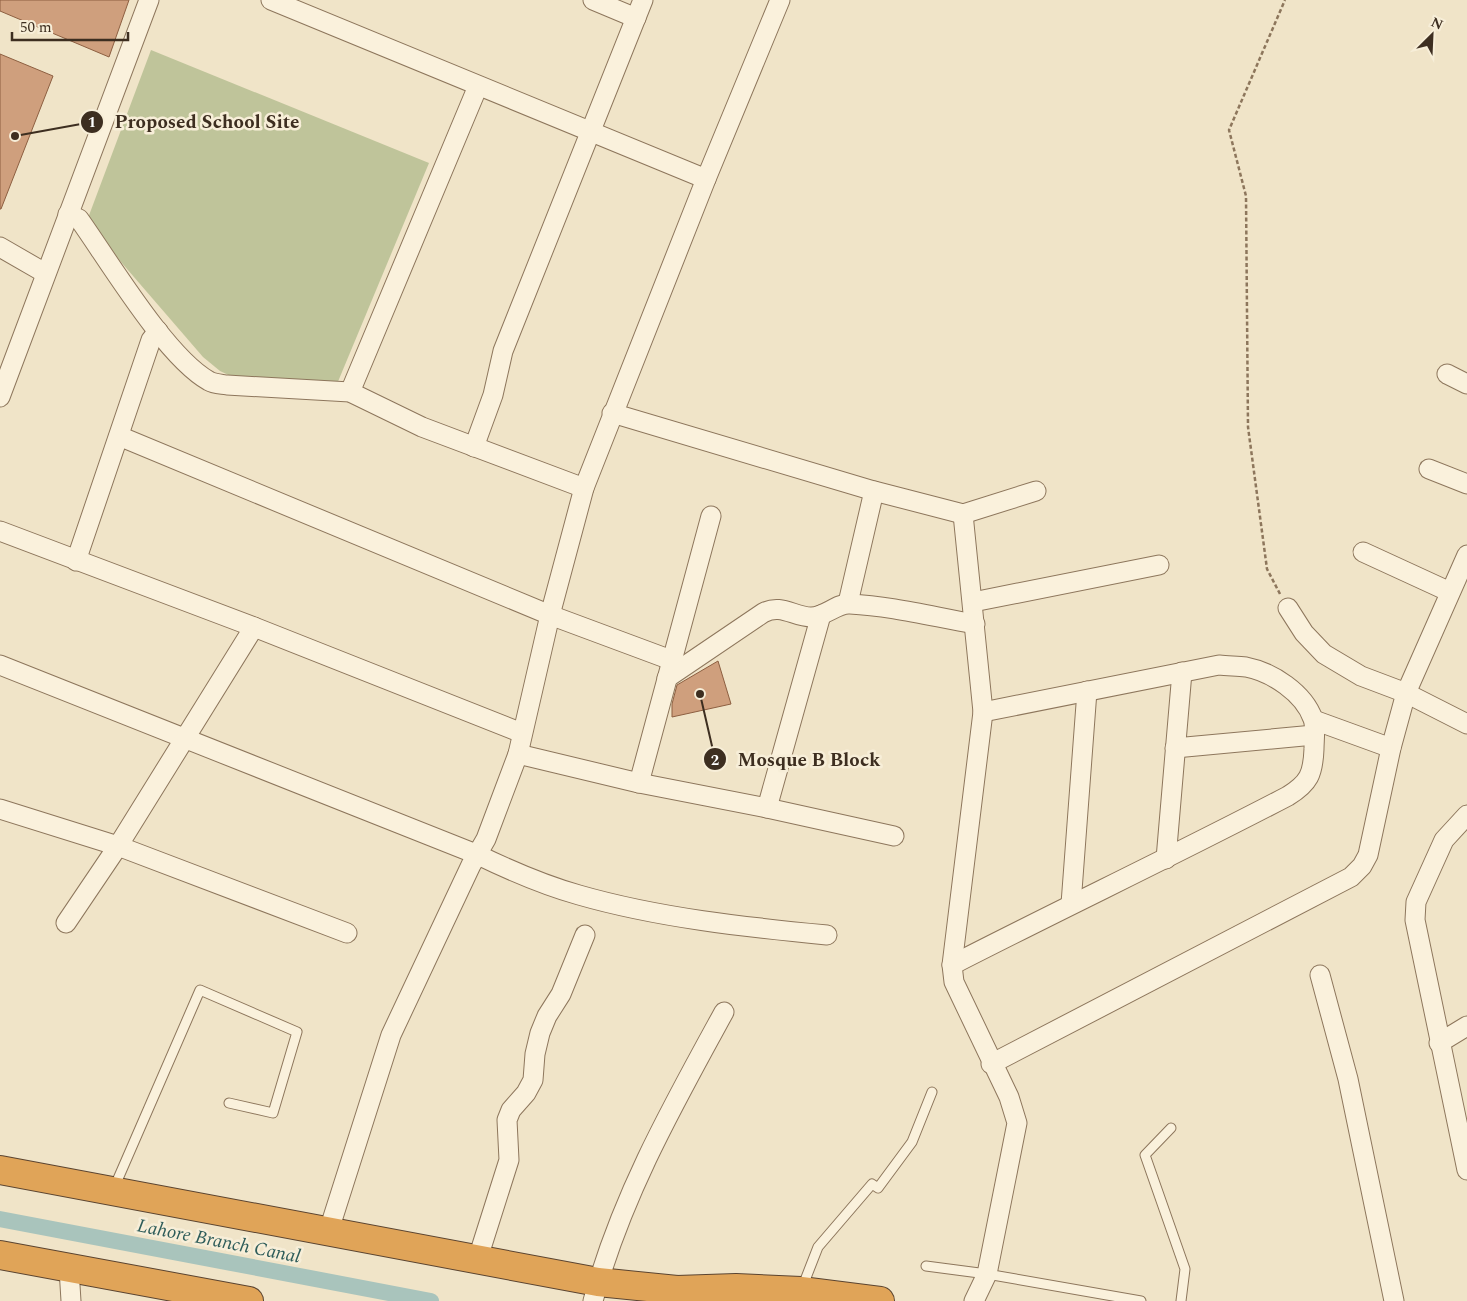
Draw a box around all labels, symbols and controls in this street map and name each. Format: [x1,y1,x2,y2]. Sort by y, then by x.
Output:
scale bar [12,10,129,42]
north arrow [1407,10,1457,60]
text: N [1428,12,1447,35]
text: 50 m [20,16,52,39]
callout: Proposed School Site [79,105,309,139]
text: Proposed School Site [115,108,299,137]
text: 1 [88,111,96,134]
callout: Mosque B Block [703,742,891,776]
text: Mosque B Block [738,746,881,775]
text: 2 [711,749,719,772]
water label: Lahore Branch Canal [135,1211,303,1272]

